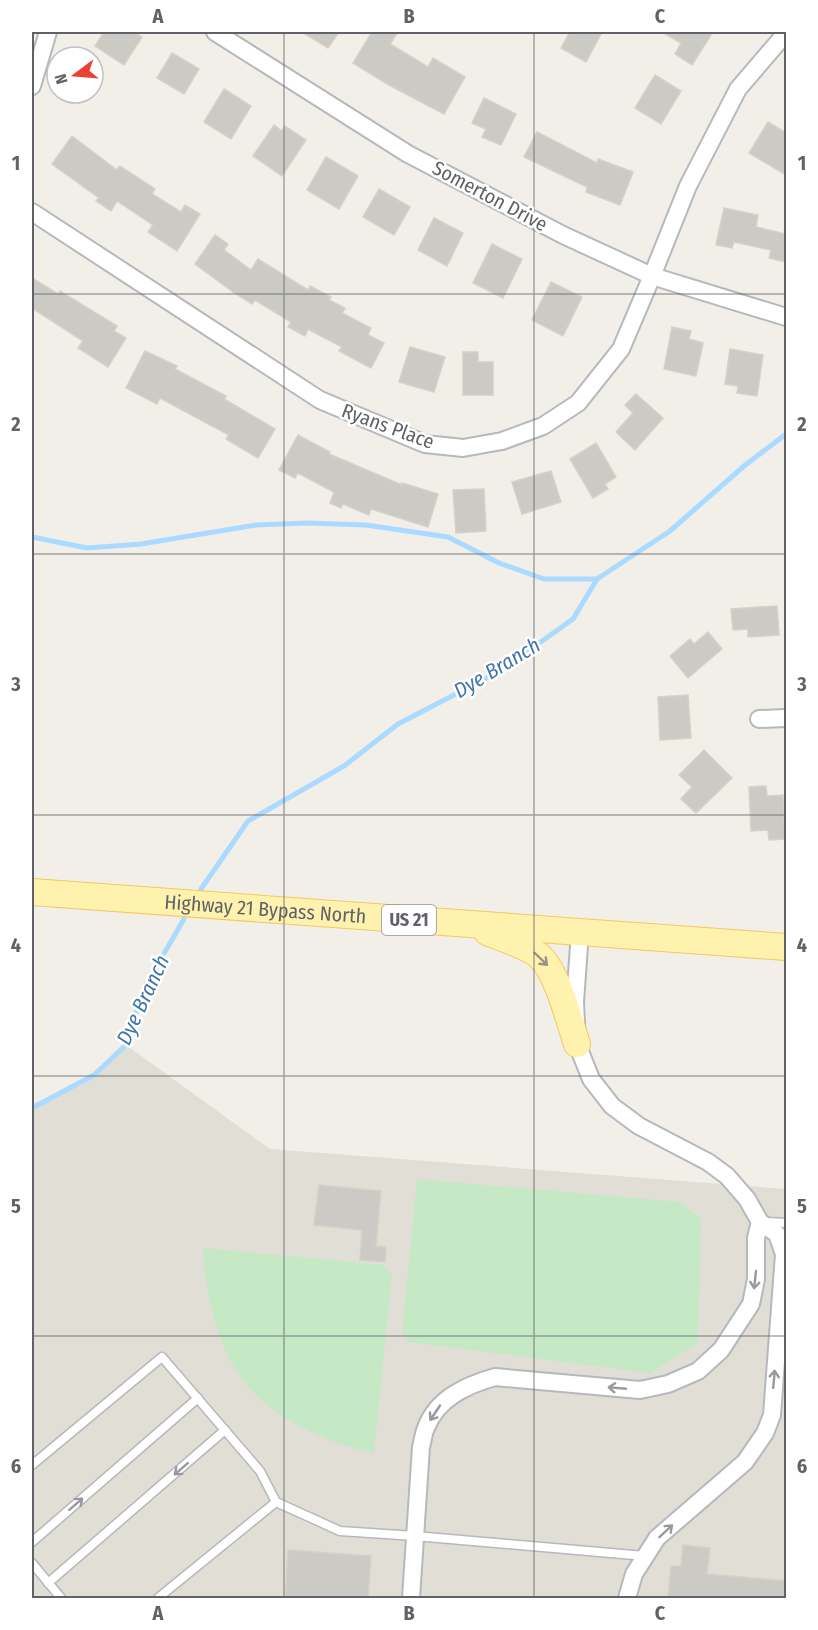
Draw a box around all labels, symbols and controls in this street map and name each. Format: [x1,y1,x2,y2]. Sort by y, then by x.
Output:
text: A [152,4,165,28]
text: B [403,4,415,28]
text: C [655,4,666,28]
north arrow [45,45,105,105]
text: N [51,72,72,86]
text: 1 [12,151,20,175]
text: 1 [798,151,806,175]
street label: Somerton Drive [428,156,552,236]
street label: Ryans Place [339,398,437,454]
text: 2 [10,412,21,436]
text: 2 [796,412,807,436]
water label: Dye Branch [449,632,545,704]
text: 3 [10,672,21,696]
text: 3 [796,672,807,696]
street label: Highway 21 Bypass North [164,890,367,928]
road number: US 21 [382,905,436,935]
text: 4 [11,933,21,957]
text: 4 [797,933,807,957]
water label: Dye Branch [111,951,175,1049]
one-way arrow [533,952,548,966]
text: 5 [11,1194,21,1218]
text: 5 [797,1194,807,1218]
one-way arrow [749,1270,760,1289]
one-way arrow [769,1370,780,1390]
one-way arrow [608,1382,628,1393]
one-way arrow [428,1405,441,1422]
text: 6 [11,1454,21,1478]
text: 6 [797,1454,807,1478]
one-way arrow [173,1462,189,1475]
one-way arrow [68,1497,83,1511]
one-way arrow [658,1523,673,1538]
text: A [152,1601,165,1625]
text: B [403,1601,415,1625]
text: C [655,1601,666,1625]

